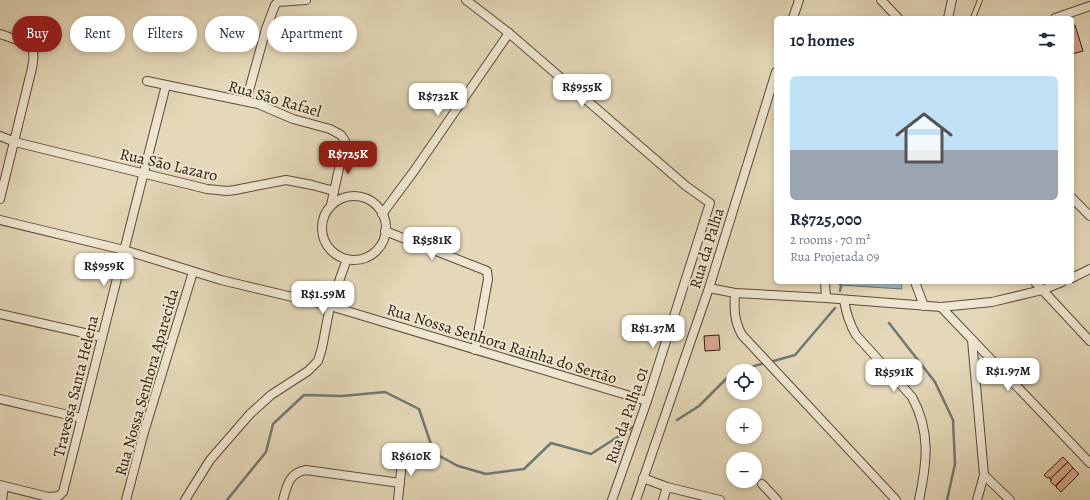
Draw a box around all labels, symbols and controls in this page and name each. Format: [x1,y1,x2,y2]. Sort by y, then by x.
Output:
chip: Buy [12,16,62,52]
chip: Rent [70,16,125,52]
chip: Filters [133,16,197,52]
chip: New [205,16,259,52]
chip: Apartment [267,16,357,52]
text: 10 homes [790,29,855,52]
icon: filters [1036,29,1058,51]
pin: R$955K [549,74,615,108]
street label: Rua São Rafael [226,75,324,123]
text: R$955K [562,78,602,95]
pin: R$732K [405,83,471,117]
text: R$732K [418,87,458,104]
icon: home [888,102,960,174]
pin: R$725K [315,141,381,175]
street label: Rua São Lazaro [118,143,220,187]
text: R$725K [328,145,368,162]
street label: Rua da Palha [684,205,730,292]
text: R$725,000 [790,208,862,231]
pin: R$581K [399,227,465,261]
text: R$581K [412,231,452,248]
text: 2 rooms · 70 m² [790,231,870,248]
text: Rua Projetada 09 [790,248,879,265]
pin: R$959K [71,253,137,287]
text: R$959K [84,257,124,274]
pin: R$1.59M [286,281,360,315]
text: R$1.59M [300,285,346,302]
street label: Rua Nossa Senhora Aparecida [110,286,184,478]
street label: Rua Nossa Senhora Rainha do Sertão [384,298,620,390]
street label: Travessa Santa Helena [48,313,104,459]
pin: R$1.37M [616,315,690,349]
text: R$1.37M [631,319,675,336]
pin: R$1.97M [971,358,1045,392]
pin: R$591K [861,359,927,393]
text: R$1.97M [985,362,1031,379]
text: R$591K [874,363,914,380]
street label: Rua da Palha 01 [600,364,654,467]
map controls [726,364,762,488]
button: locate [726,364,762,400]
button: + [726,408,762,444]
pin: R$610K [378,443,444,477]
text: R$610K [391,447,431,464]
button: − [726,452,762,488]

